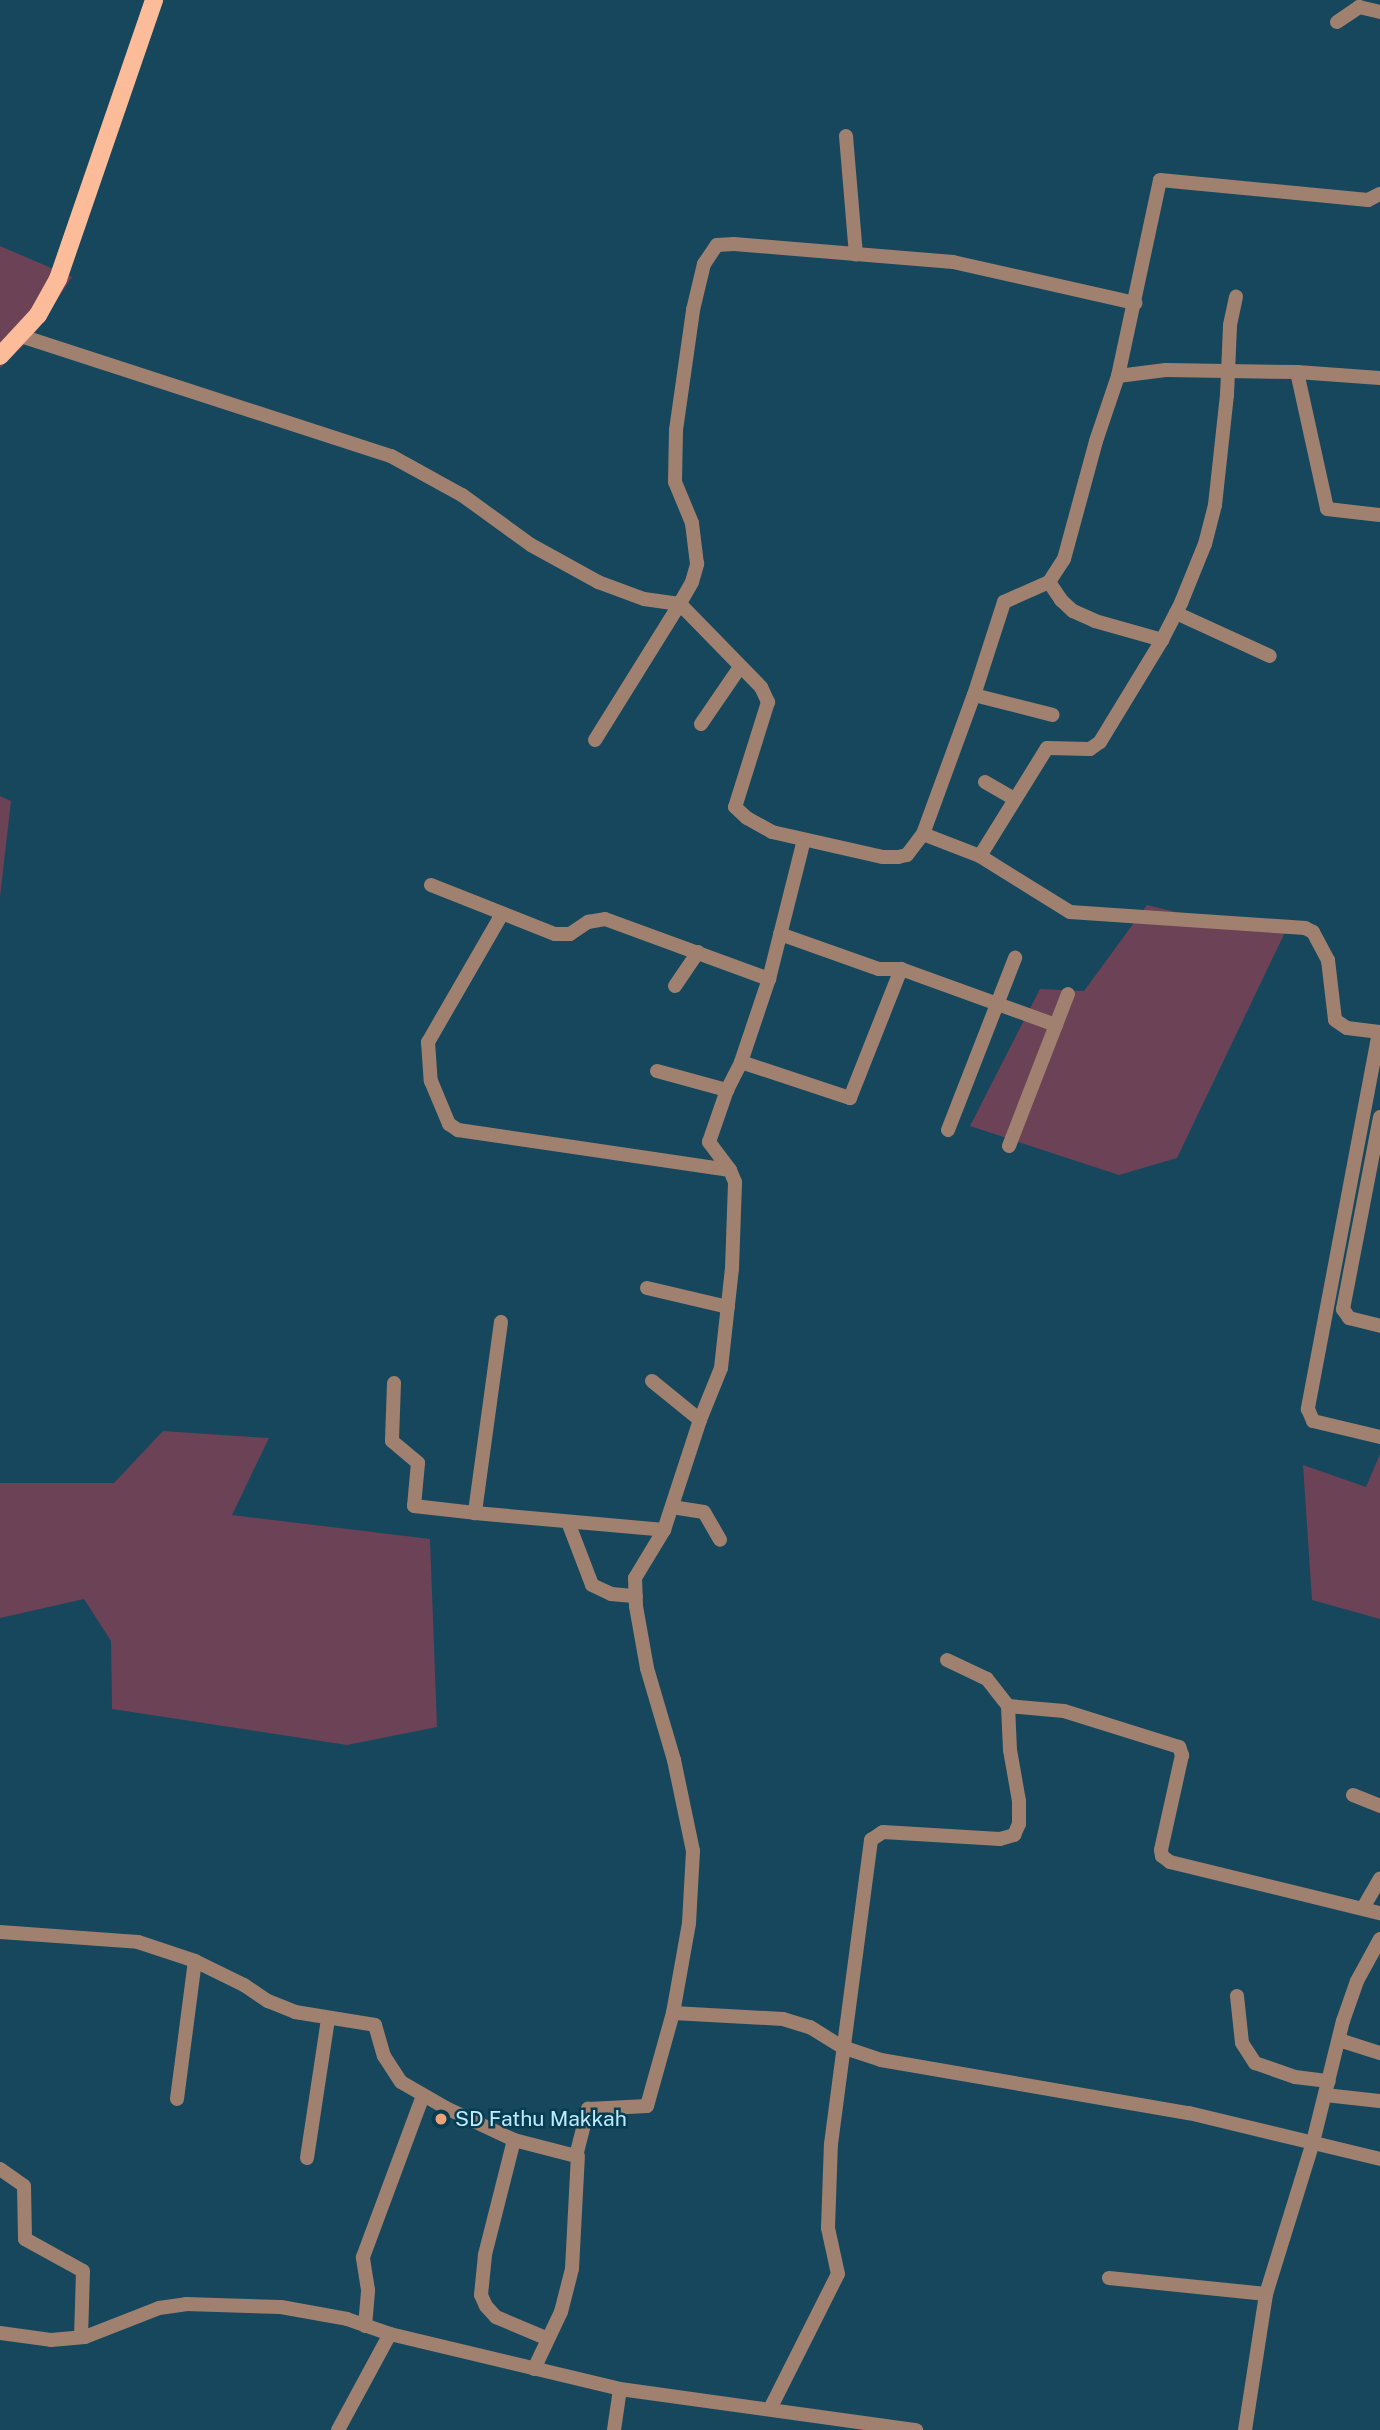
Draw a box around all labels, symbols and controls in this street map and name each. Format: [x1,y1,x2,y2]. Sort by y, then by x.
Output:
place label: SD Fathu Makkah [455,2106,627,2132]
marker: SD Fathu Makkah [433,2111,449,2127]

